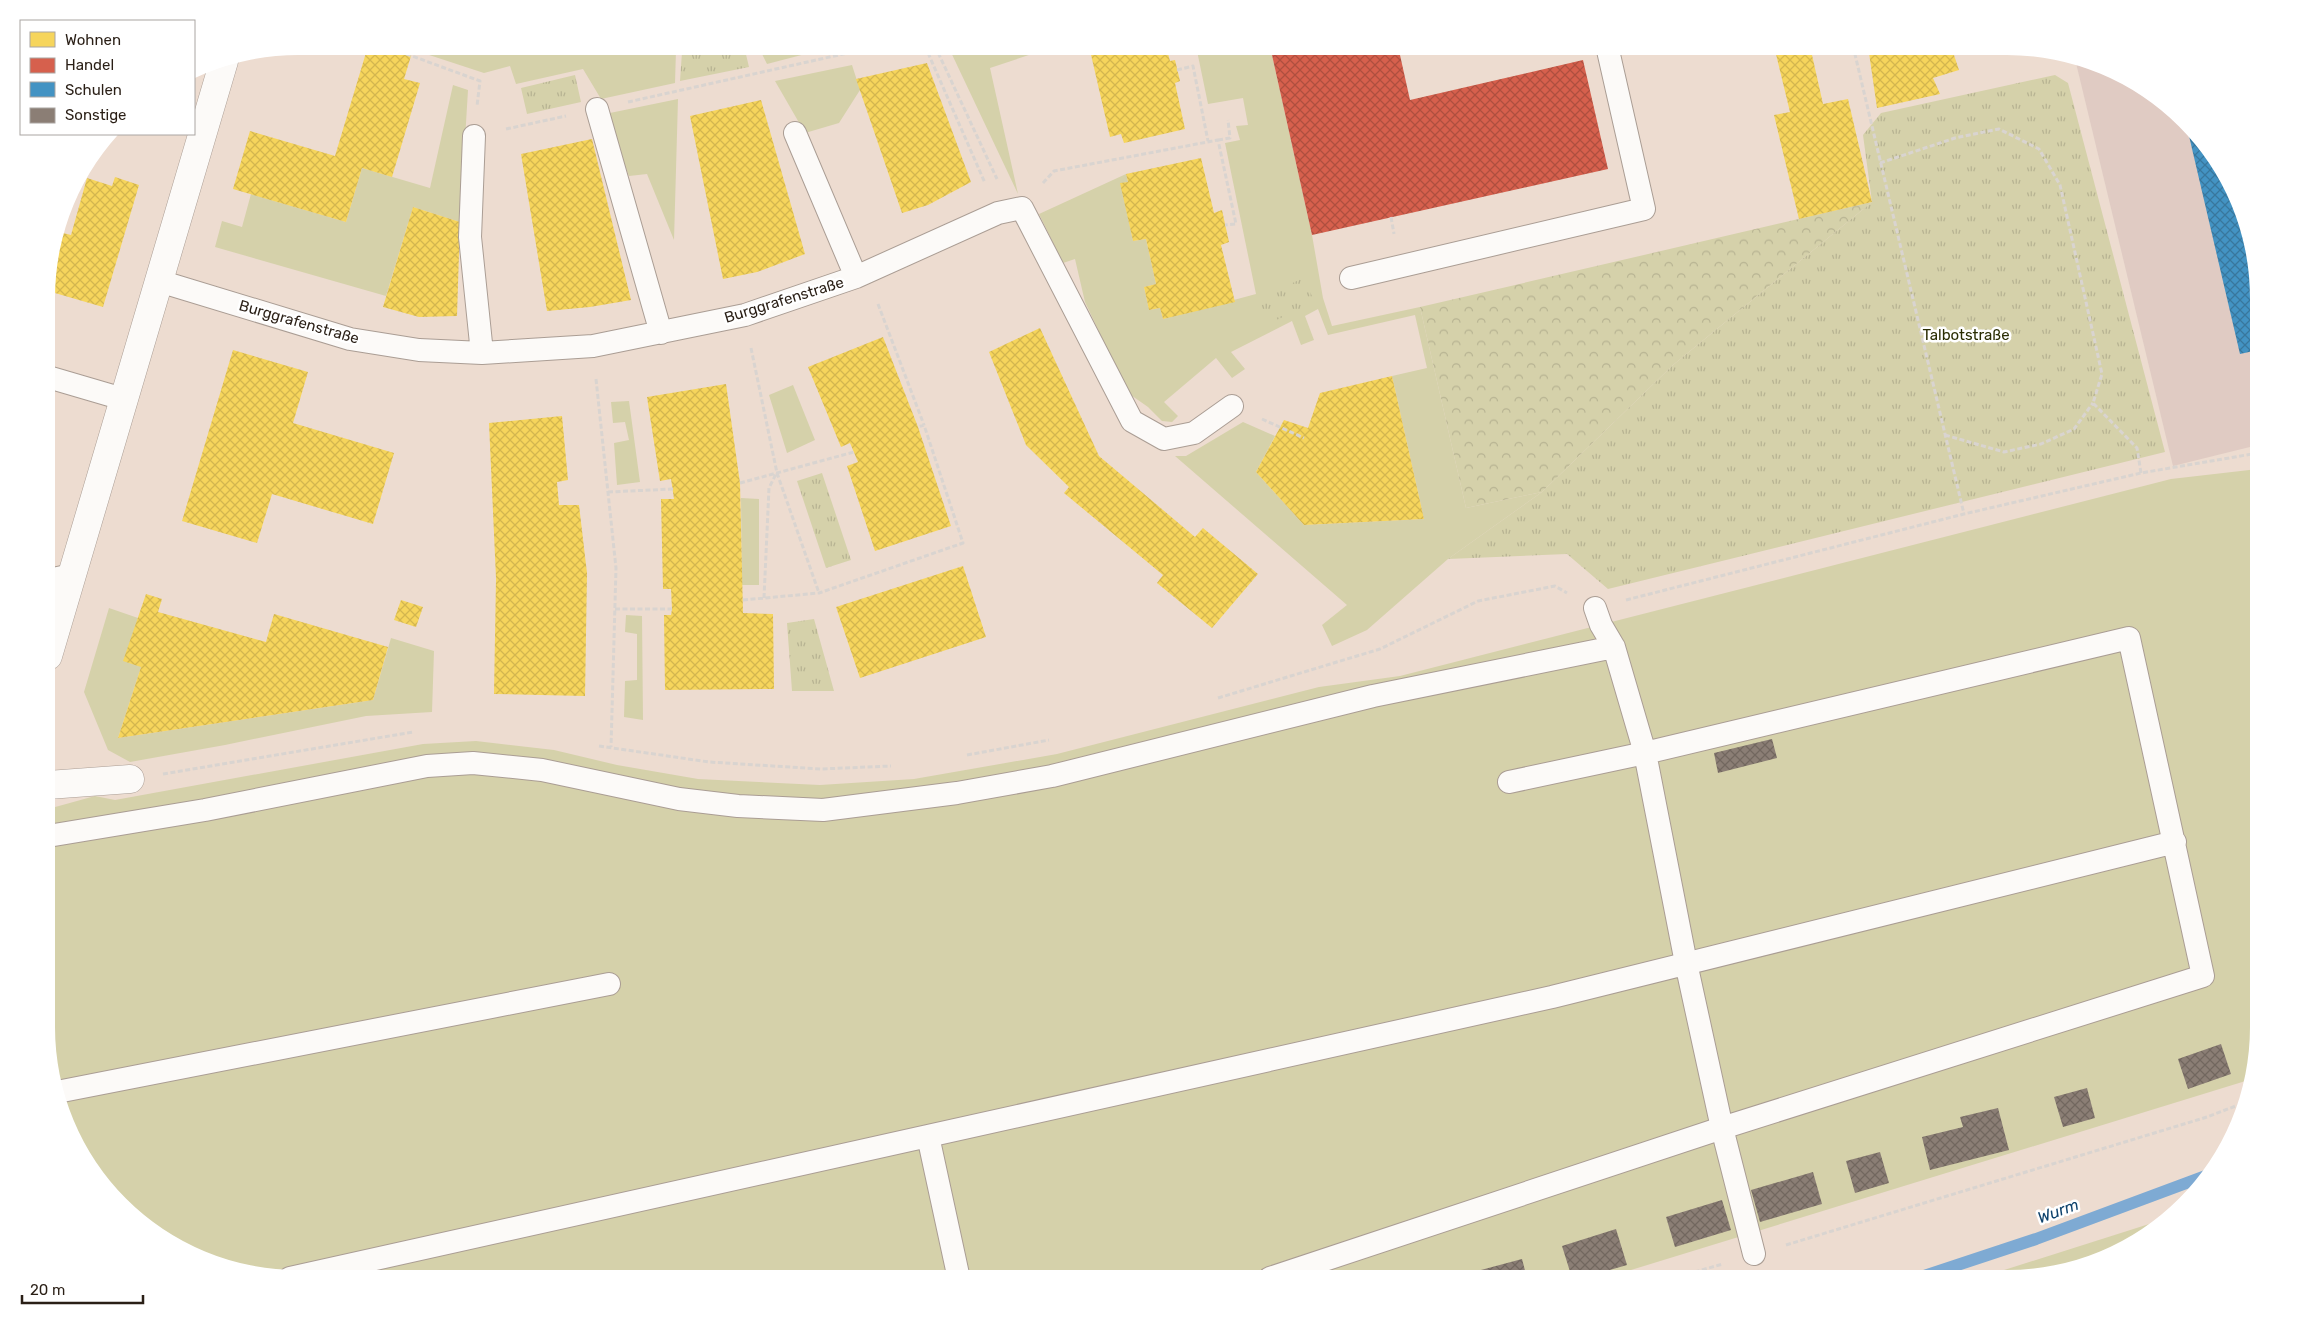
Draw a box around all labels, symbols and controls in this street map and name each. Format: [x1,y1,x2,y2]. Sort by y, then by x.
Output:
legend [20,20,195,135]
text: Wohnen [65,31,121,49]
text: Handel [65,56,114,74]
text: Schulen [65,81,122,99]
text: Sonstige [65,106,127,124]
street label: Burggrafenstraße [722,273,846,327]
street label: Burggrafenstraße [237,296,361,348]
park label: Talbotstraße [1922,326,2010,344]
water label: Wurm [2035,1195,2081,1227]
scale bar [22,1272,144,1304]
text: 20 m [30,1281,65,1299]

